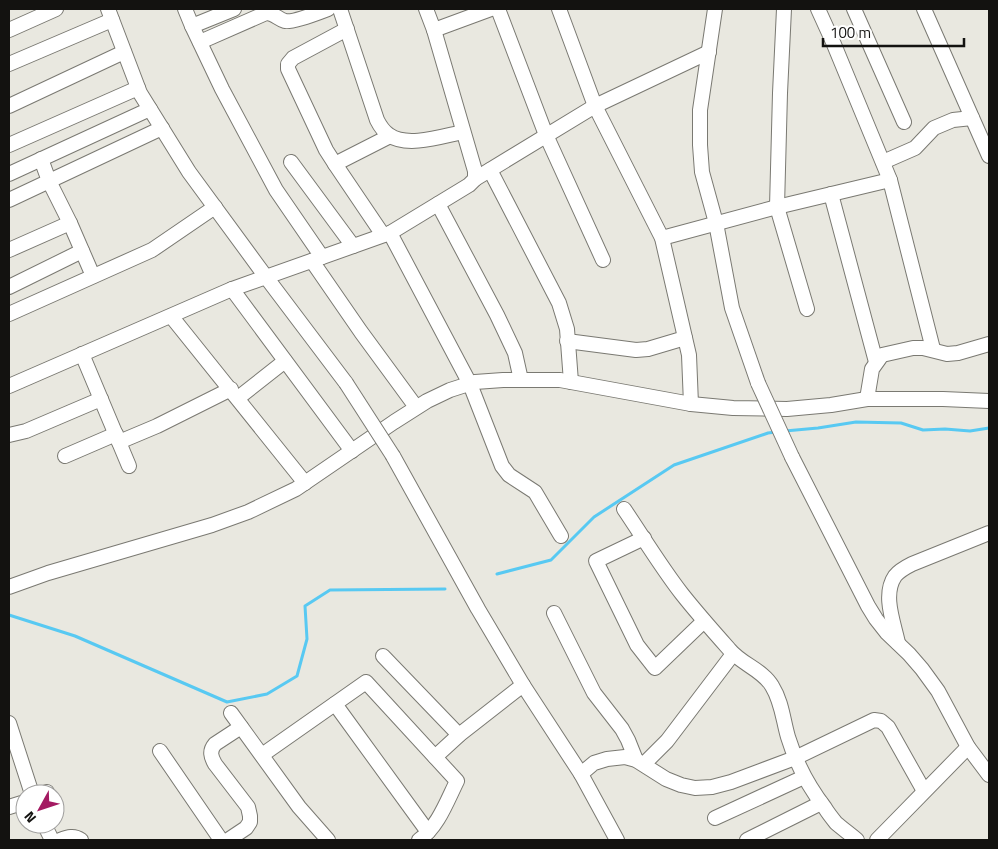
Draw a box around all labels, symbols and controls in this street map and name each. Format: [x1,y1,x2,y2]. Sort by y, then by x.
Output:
scale bar [823,15,964,47]
text: 100 m [830,21,871,44]
north arrow [15,784,65,834]
text: N [18,807,41,828]

